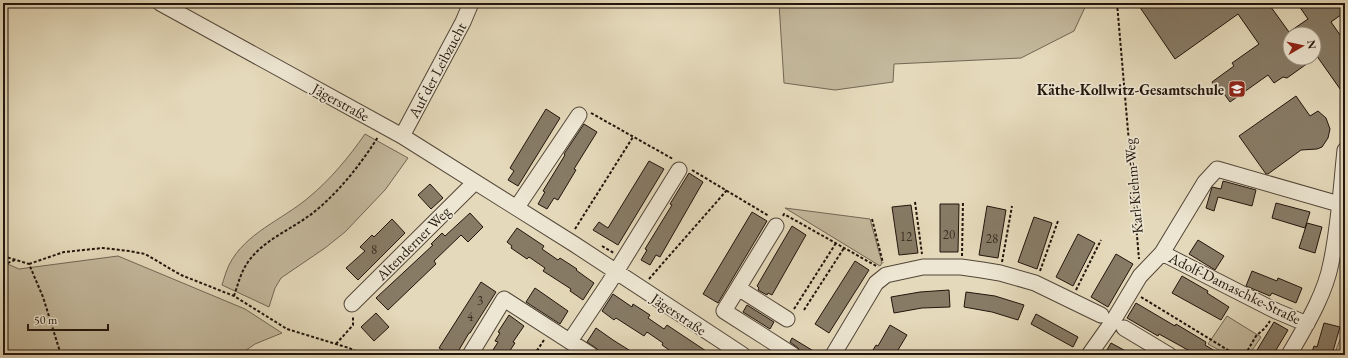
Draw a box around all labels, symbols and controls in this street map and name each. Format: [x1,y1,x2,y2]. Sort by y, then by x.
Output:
street label: Auf der Leibzucht [403,19,470,122]
north arrow [1282,26,1322,66]
text: N [1304,39,1320,50]
street label: Jägerstraße [307,78,373,126]
school or university icon: Käthe-Kollwitz-Gesamtschule [1227,79,1247,99]
place label: Käthe-Kollwitz-Gesamtschule [1037,80,1224,99]
street label: Karl-Kiehm-Weg [1119,137,1147,235]
street label: Altenderner Weg [371,202,454,285]
house number: 20 [943,226,955,243]
house number: 12 [900,228,913,245]
house number: 28 [986,230,998,247]
house number: 8 [371,241,377,258]
street label: Adolf-Damaschke-Straße [1165,247,1304,328]
street label: Jägerstraße [646,288,710,339]
house number: 3 [477,292,483,309]
scale bar [28,306,108,332]
house number: 4 [467,308,474,325]
text: 50 m [34,312,58,328]

